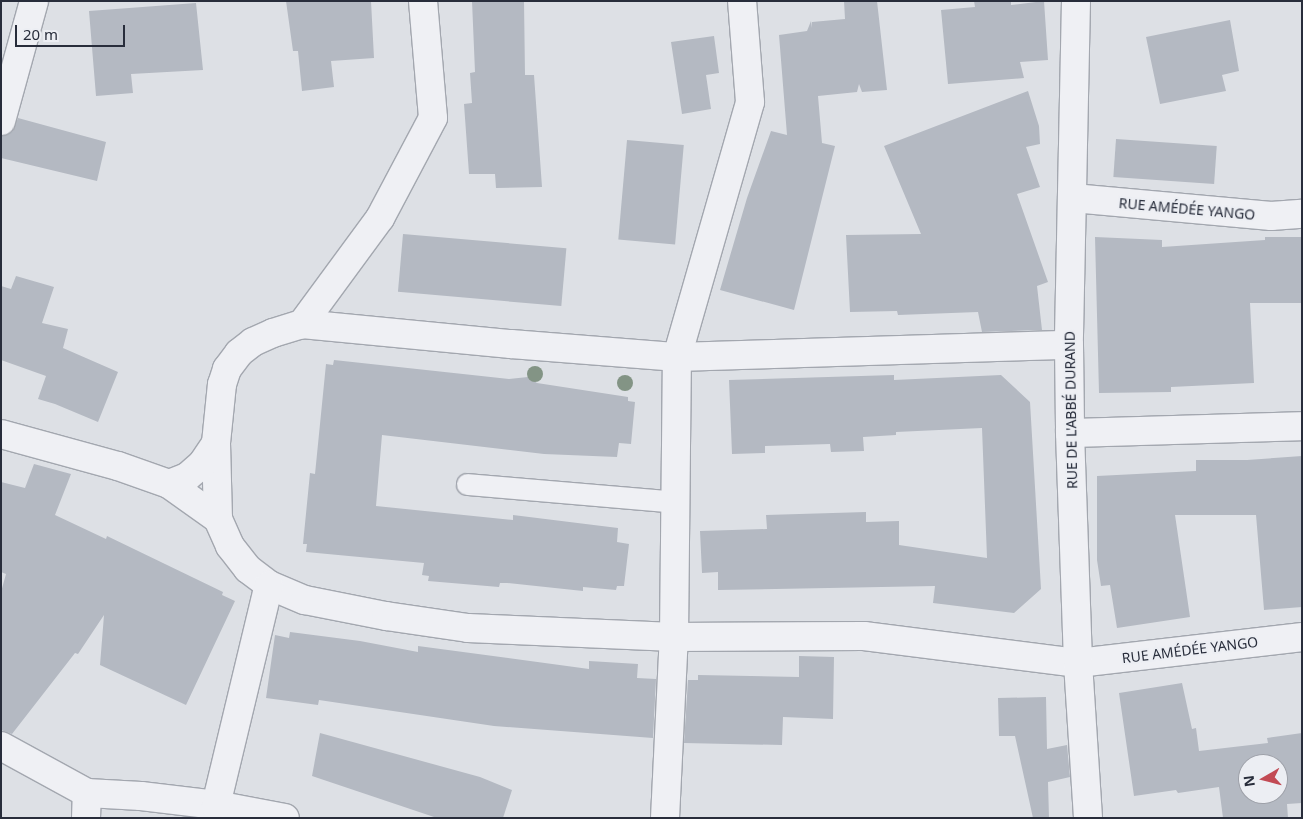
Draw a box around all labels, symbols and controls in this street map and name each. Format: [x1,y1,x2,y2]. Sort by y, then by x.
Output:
scale bar [18,15,128,47]
text: 20 m [23,24,58,44]
street label: RUE AMÉDÉE YANGO [1118,195,1256,223]
street label: RUE DE L'ABBÉ DURAND [1061,331,1081,489]
street label: RUE AMÉDÉE YANGO [1121,633,1259,667]
north arrow [1238,754,1288,804]
text: N [1238,774,1259,788]

